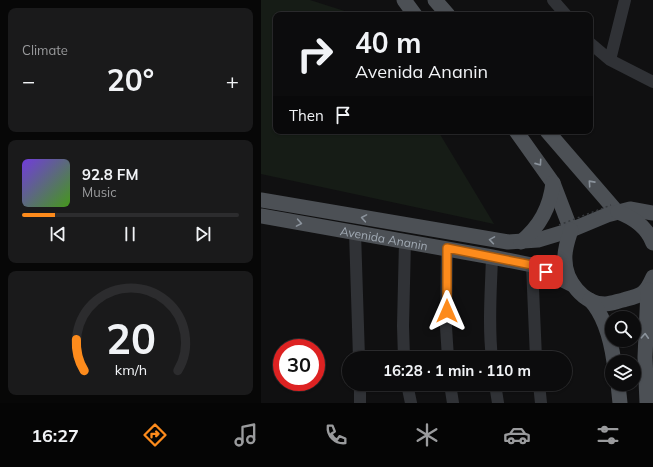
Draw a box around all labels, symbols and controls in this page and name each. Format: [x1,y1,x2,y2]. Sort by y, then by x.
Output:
text: 40 m [355,25,421,60]
icon: right [289,28,341,80]
text: Climate [22,42,68,58]
text: Avenida Ananin [355,60,488,83]
text: 20° [107,61,154,99]
text: − [22,67,35,95]
text: + [226,67,239,95]
icon: arrive [332,104,354,126]
text: Then [289,106,324,125]
one-way arrow [534,158,541,165]
text: 92.8 FM [82,165,138,184]
one-way arrow [588,180,596,188]
text: Music [82,184,117,200]
one-way arrow [361,214,367,223]
one-way arrow [296,218,303,227]
icon: previous [47,223,69,245]
icon: pause [119,223,141,245]
icon: next [192,223,214,245]
street label: Avenida Ananin [339,223,429,253]
one-way arrow [489,236,495,245]
pin [529,255,563,289]
icon: arrive [535,261,557,283]
position arrow [426,290,468,332]
map controls [605,311,641,391]
button: search [605,311,641,347]
text: 20 [106,312,155,364]
one-way arrow [641,333,650,339]
speed limit sign: 30 [273,339,325,391]
button: layers [605,355,641,391]
text: km/h [114,361,147,379]
text: 16:28 · 1 min · 110 m [383,361,531,380]
icon: directions [141,421,169,449]
icon: music [232,421,260,449]
icon: phone [322,421,350,449]
icon: climate [413,421,441,449]
icon: car [503,421,531,449]
icon: filters [594,421,622,449]
text: 16:27 [31,424,79,447]

